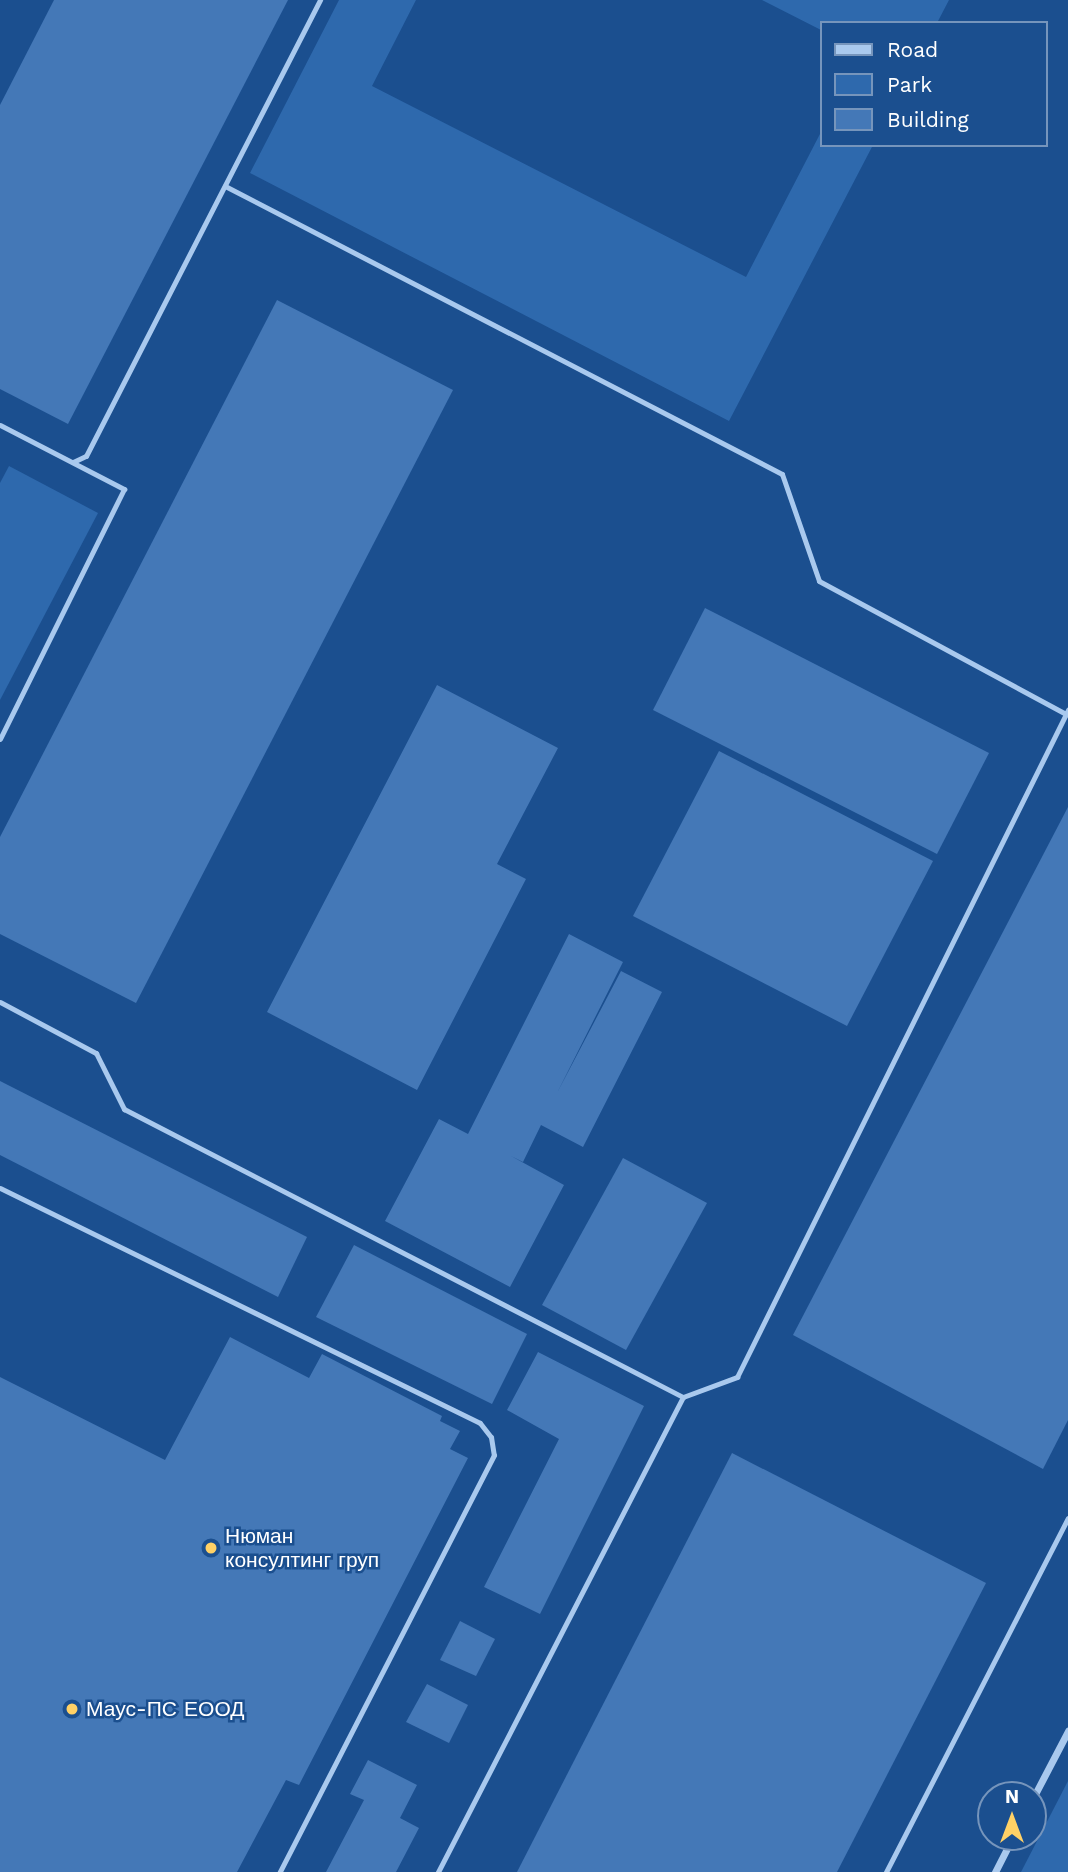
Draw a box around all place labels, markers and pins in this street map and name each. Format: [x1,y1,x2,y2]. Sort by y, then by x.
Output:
place label: Нюман консултинг груп [225,1523,379,1573]
marker: Нюман консултинг груп [203,1540,219,1556]
place label: Маус-ПС ЕООД [86,1696,245,1722]
marker: Маус-ПС ЕООД [64,1701,80,1717]

